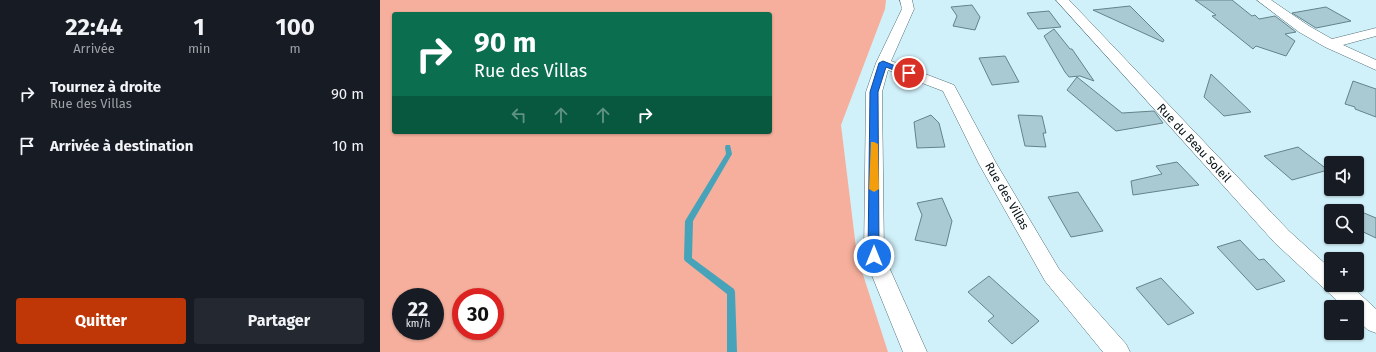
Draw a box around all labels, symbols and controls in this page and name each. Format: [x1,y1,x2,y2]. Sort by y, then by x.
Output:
text: 22:44 [65,13,123,41]
text: 1 [194,13,205,41]
text: 100 [276,13,315,41]
text: 90 m [474,26,536,59]
icon: right [408,28,460,80]
text: Arrivée [73,41,115,56]
text: min [188,41,210,56]
text: m [290,41,301,56]
pin [892,56,926,90]
text: Rue des Villas [474,60,587,82]
icon: arrive [898,62,920,84]
text: Tournez à droite [50,78,161,96]
icon: right [16,83,38,105]
text: 90 m [331,85,364,103]
text: Rue des Villas [50,96,132,111]
street label: Rue du Beau Soleil [1154,101,1234,185]
icon: left [508,104,530,126]
icon: ahead [550,104,572,126]
icon: ahead [592,104,614,126]
icon: right [634,104,656,126]
icon: arrive [16,135,38,157]
text: Arrivée à destination [50,137,193,155]
text: 10 m [332,137,364,155]
map controls [1324,156,1364,340]
button: sound [1324,156,1364,196]
street label: Rue des Villas [982,160,1032,233]
button: search [1324,204,1364,244]
position arrow [853,235,895,277]
button: + [1324,252,1364,292]
speed limit sign: 30 [452,288,504,340]
text: 22 [408,297,428,321]
button: Quitter [16,298,186,344]
button: Partager [194,298,364,344]
button: − [1324,300,1364,340]
text: km/h [406,318,430,330]

